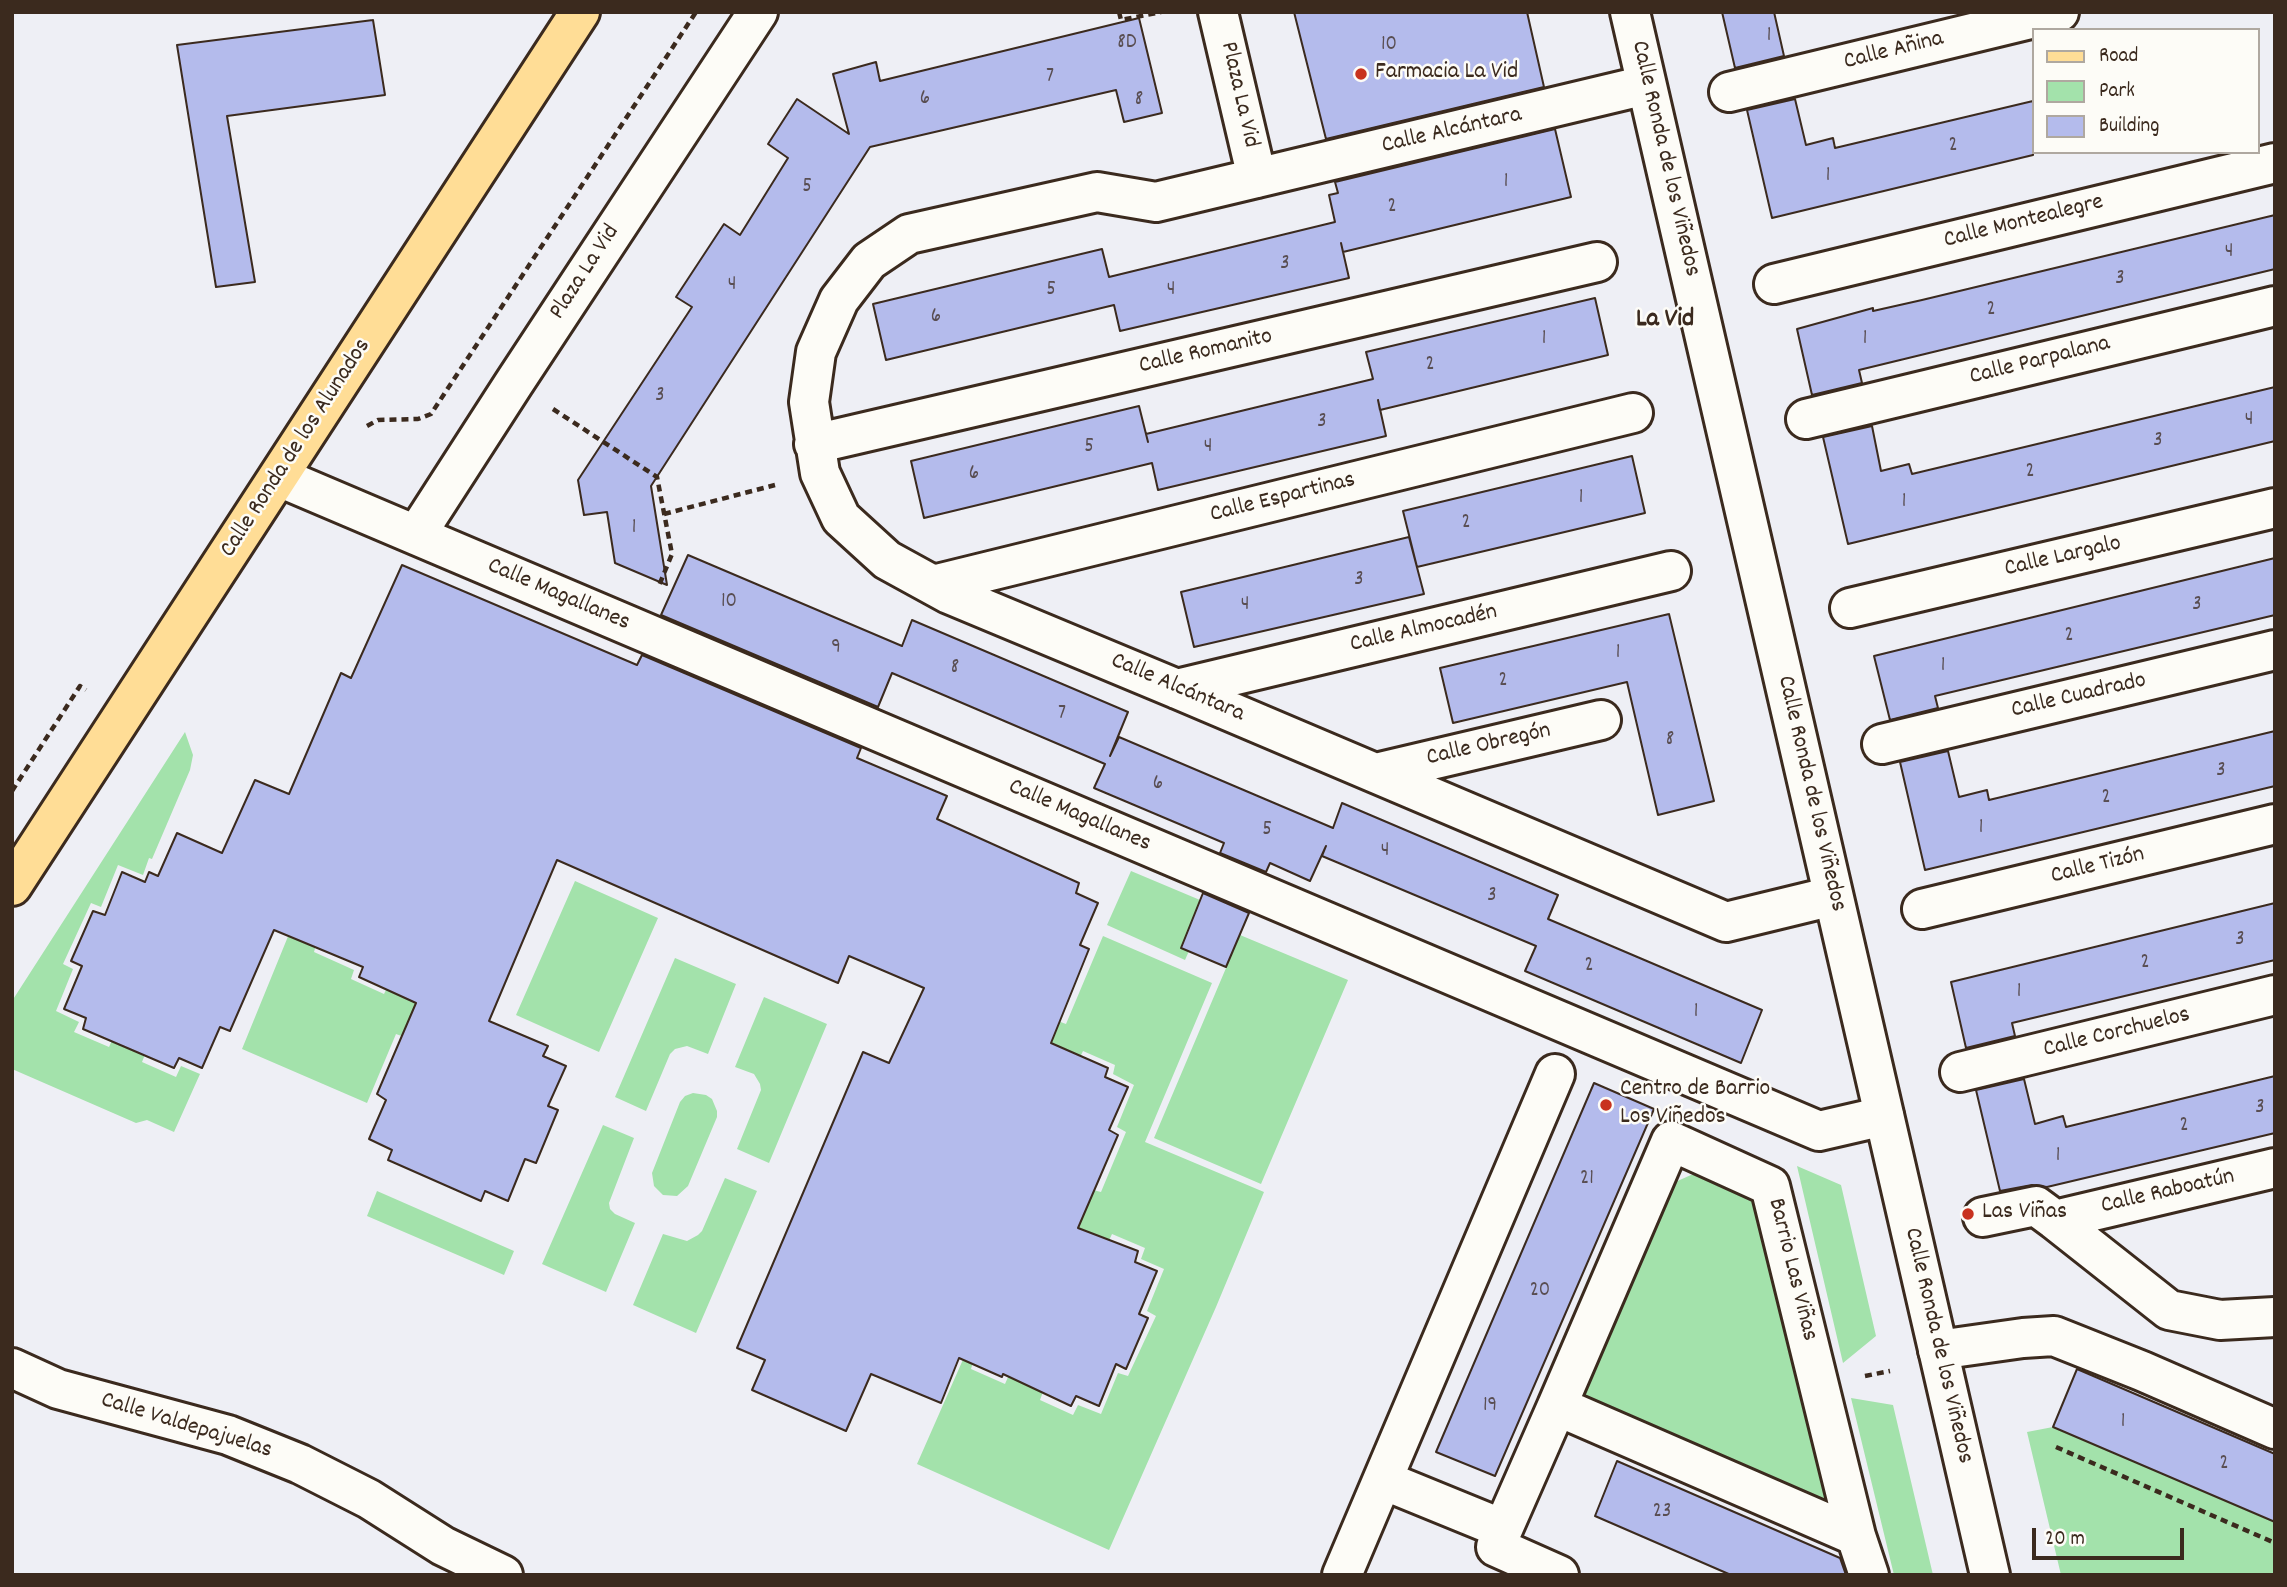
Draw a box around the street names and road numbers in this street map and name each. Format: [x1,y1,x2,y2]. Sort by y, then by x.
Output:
street label: Calle Añina [1841,26,1947,78]
street label: Calle Ronda de los Viñedos [1623,38,1705,280]
street label: Plaza La Vid [1212,39,1264,151]
street label: Calle Alcántara [1379,102,1525,162]
street label: Calle Montealegre [1941,189,2107,257]
street label: Plaza La Vid [545,220,627,326]
street label: Calle Romanito [1137,324,1275,382]
street label: Calle Parpalana [1967,331,2113,393]
street label: Calle Ronda de los Alunados [216,334,378,564]
street label: Calle Espartinas [1207,467,1359,531]
street label: Calle Largalo [2002,531,2124,585]
street label: Calle Magallanes [482,553,634,639]
street label: Calle Almocadén [1348,599,1500,661]
street label: Calle Alcántara [1106,648,1248,730]
street label: Calle Cuadrado [2009,668,2149,726]
street label: Calle Ronda de los Viñedos [1769,673,1851,915]
street label: Calle Obregón [1424,718,1554,774]
street label: Calle Magallanes [1003,774,1155,860]
street label: Calle Tizón [2048,841,2148,893]
street label: Calle Corchuelos [2041,1002,2193,1066]
street label: Calle Raboatún [2098,1164,2238,1222]
street label: Barrio Las Viñas [1759,1196,1823,1344]
street label: Calle Ronda de los Viñedos [1896,1225,1978,1467]
street label: Calle Valdepajuelas [97,1387,275,1467]

